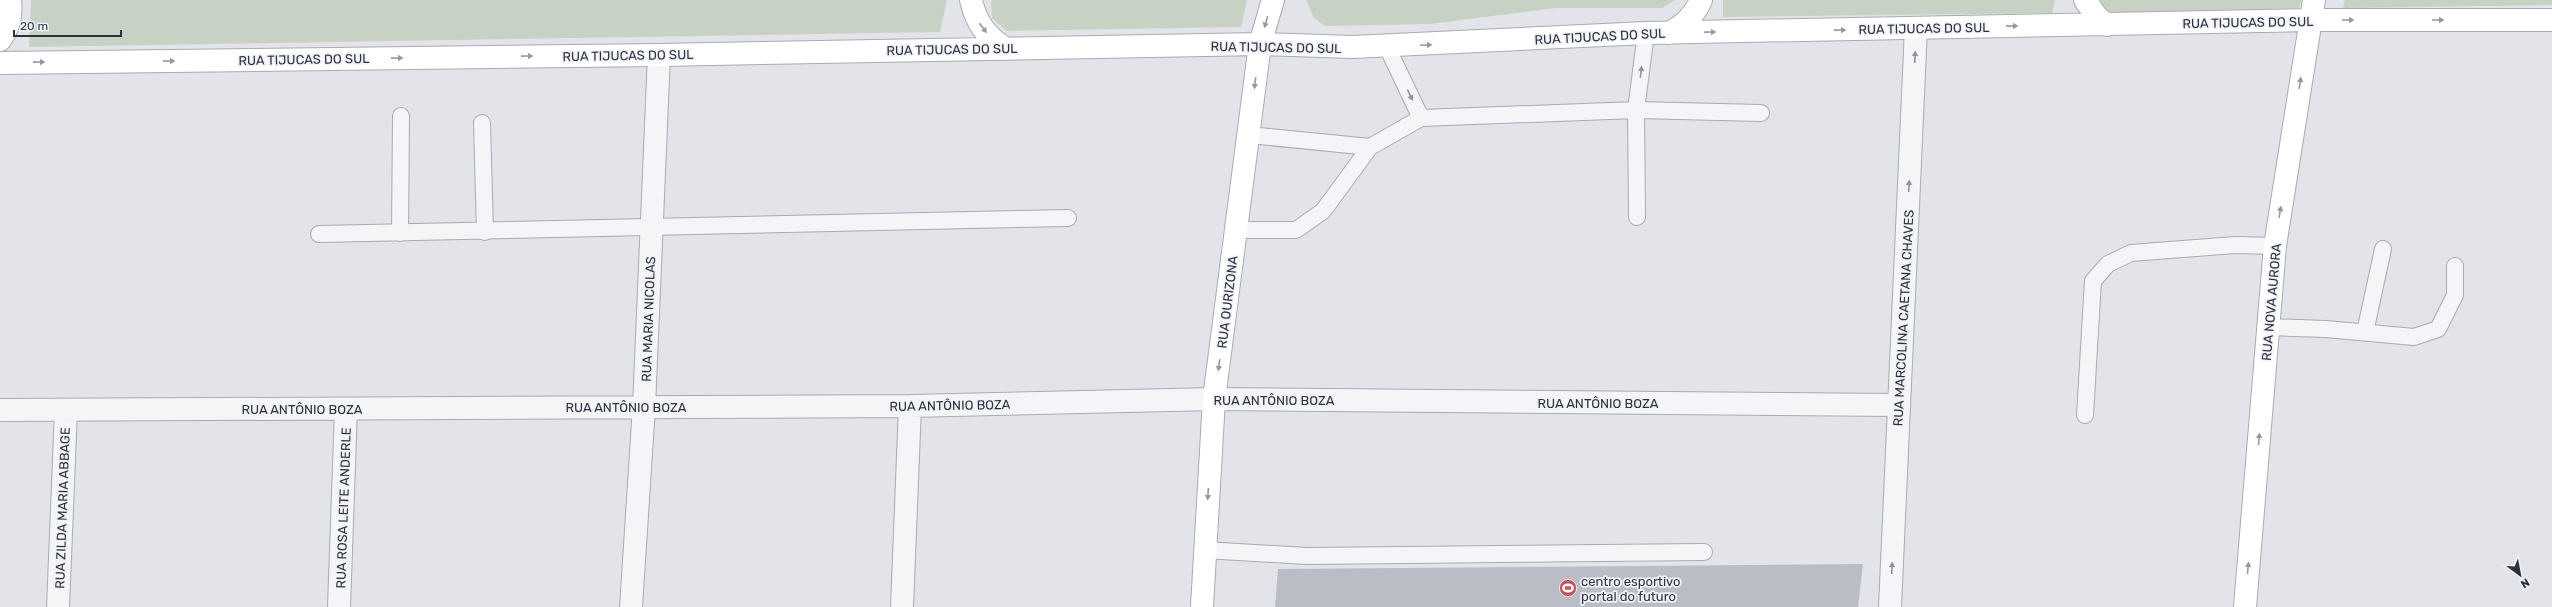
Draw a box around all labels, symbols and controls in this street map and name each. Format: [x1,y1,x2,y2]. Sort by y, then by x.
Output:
scale bar [14,12,121,38]
street label: RUA TIJUCAS DO SUL [2182,14,2314,31]
one-way arrow [1263,16,1269,28]
one-way arrow [2342,17,2355,23]
one-way arrow [2432,17,2445,23]
text: 20 m [20,19,48,33]
street label: RUA TIJUCAS DO SUL [1858,20,1990,37]
one-way arrow [978,23,987,34]
one-way arrow [2006,23,2019,29]
street label: RUA TIJUCAS DO SUL [1534,26,1666,47]
one-way arrow [1834,27,1847,33]
one-way arrow [1704,29,1717,35]
street label: RUA TIJUCAS DO SUL [1210,39,1342,56]
street label: RUA TIJUCAS DO SUL [886,41,1018,58]
one-way arrow [1420,41,1432,48]
street label: RUA TIJUCAS DO SUL [562,47,694,64]
one-way arrow [1912,50,1918,63]
street label: RUA TIJUCAS DO SUL [238,51,370,68]
one-way arrow [521,53,534,59]
one-way arrow [391,55,404,61]
one-way arrow [163,57,175,64]
one-way arrow [33,59,46,65]
one-way arrow [1638,66,1644,78]
one-way arrow [1252,77,1258,89]
one-way arrow [2297,77,2303,89]
one-way arrow [1407,89,1413,100]
one-way arrow [1906,179,1912,192]
one-way arrow [2277,206,2283,218]
street label: RUA MARCOLINA CAETANA CHAVES [1890,209,1917,427]
street label: RUA NOVA AURORA [2259,242,2284,361]
street label: RUA OURIZONA [1214,255,1241,349]
street label: RUA MARIA NICOLAS [639,256,658,382]
one-way arrow [1216,359,1222,371]
street label: RUA ANTÔNIO BOZA [1213,393,1335,408]
street label: RUA ANTÔNIO BOZA [1537,396,1659,411]
street label: RUA ANTÔNIO BOZA [889,397,1011,414]
street label: RUA ANTÔNIO BOZA [565,400,687,415]
street label: RUA ANTÔNIO BOZA [241,402,363,417]
street label: RUA ZILDA MARIA ABBAGE [52,427,73,589]
street label: RUA ROSA LEITE ANDERLE [333,427,354,589]
one-way arrow [2256,433,2262,445]
one-way arrow [1204,488,1211,500]
north arrow [2500,555,2540,595]
one-way arrow [1889,561,1895,574]
one-way arrow [2245,562,2252,574]
place label: centro esportivo portal do futuro [1581,574,1681,604]
text: N [2518,575,2532,591]
sports icon: centro esportivo portal do futuro [1558,578,1578,598]

